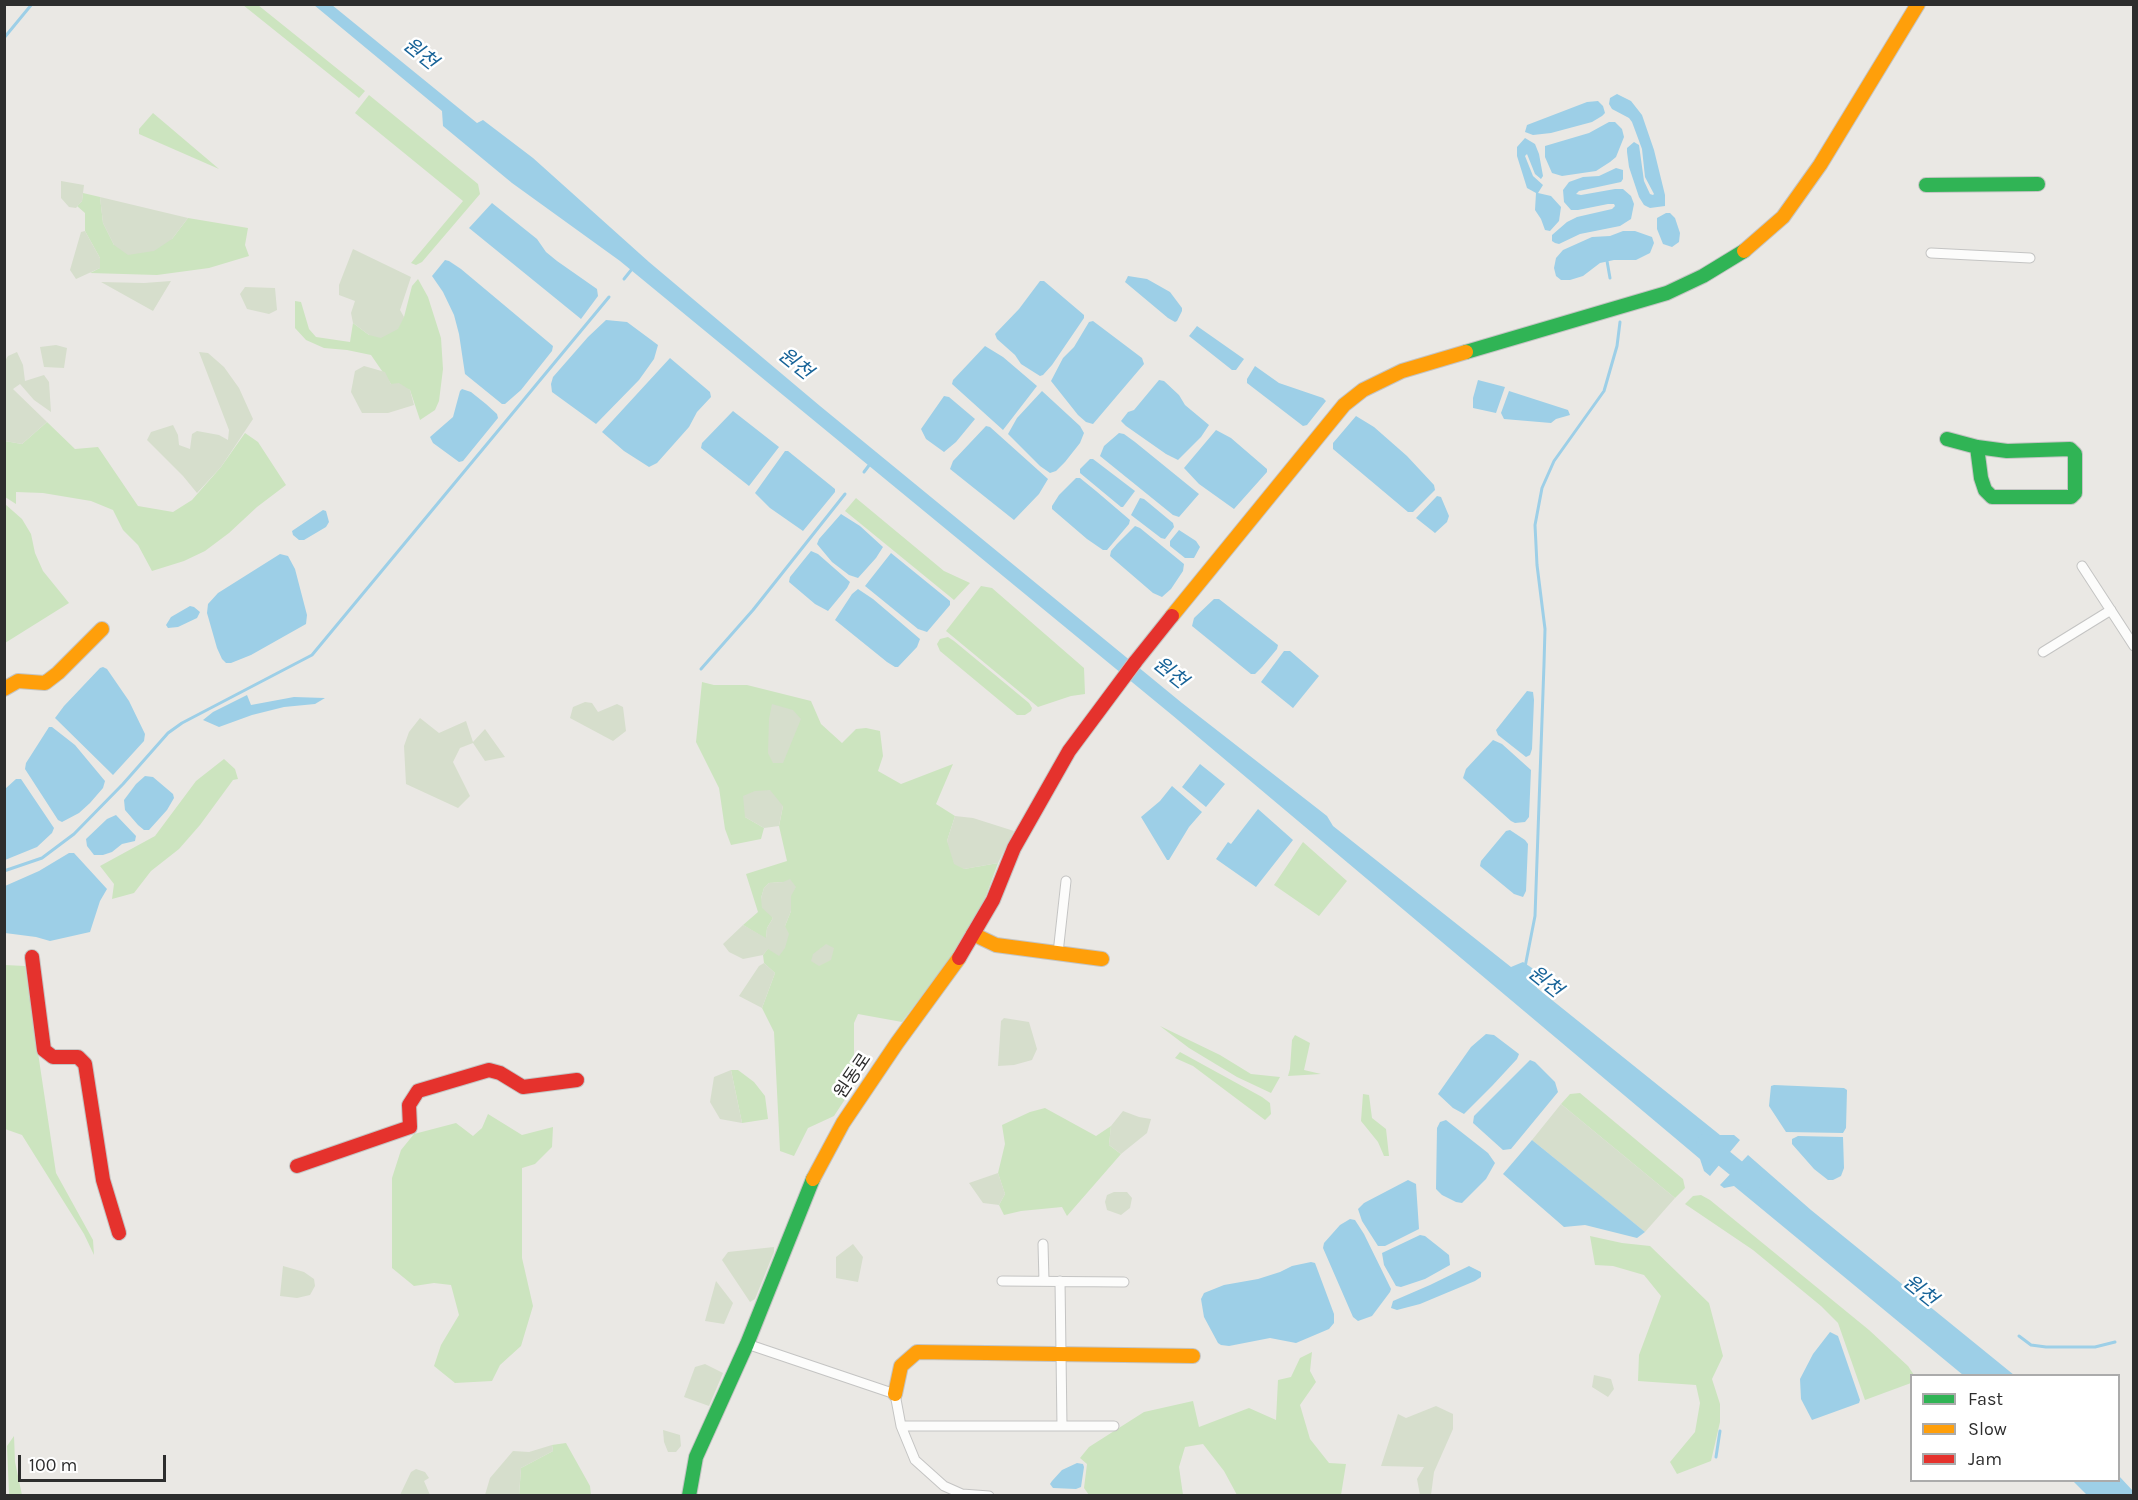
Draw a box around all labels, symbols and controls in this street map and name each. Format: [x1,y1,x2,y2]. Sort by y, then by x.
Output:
water label: 원천 [398,33,442,75]
water label: 원천 [773,343,817,385]
water label: 원천 [1148,652,1192,694]
water label: 원천 [1523,961,1567,1003]
street label: 원동로 [830,1049,876,1103]
water label: 원천 [1898,1270,1942,1312]
legend [1910,1374,2120,1482]
text: Fast [1968,1388,2003,1410]
text: Slow [1968,1418,2007,1440]
scale bar [21,1443,170,1481]
text: Jam [1968,1448,2002,1470]
text: 100 m [29,1454,77,1476]

